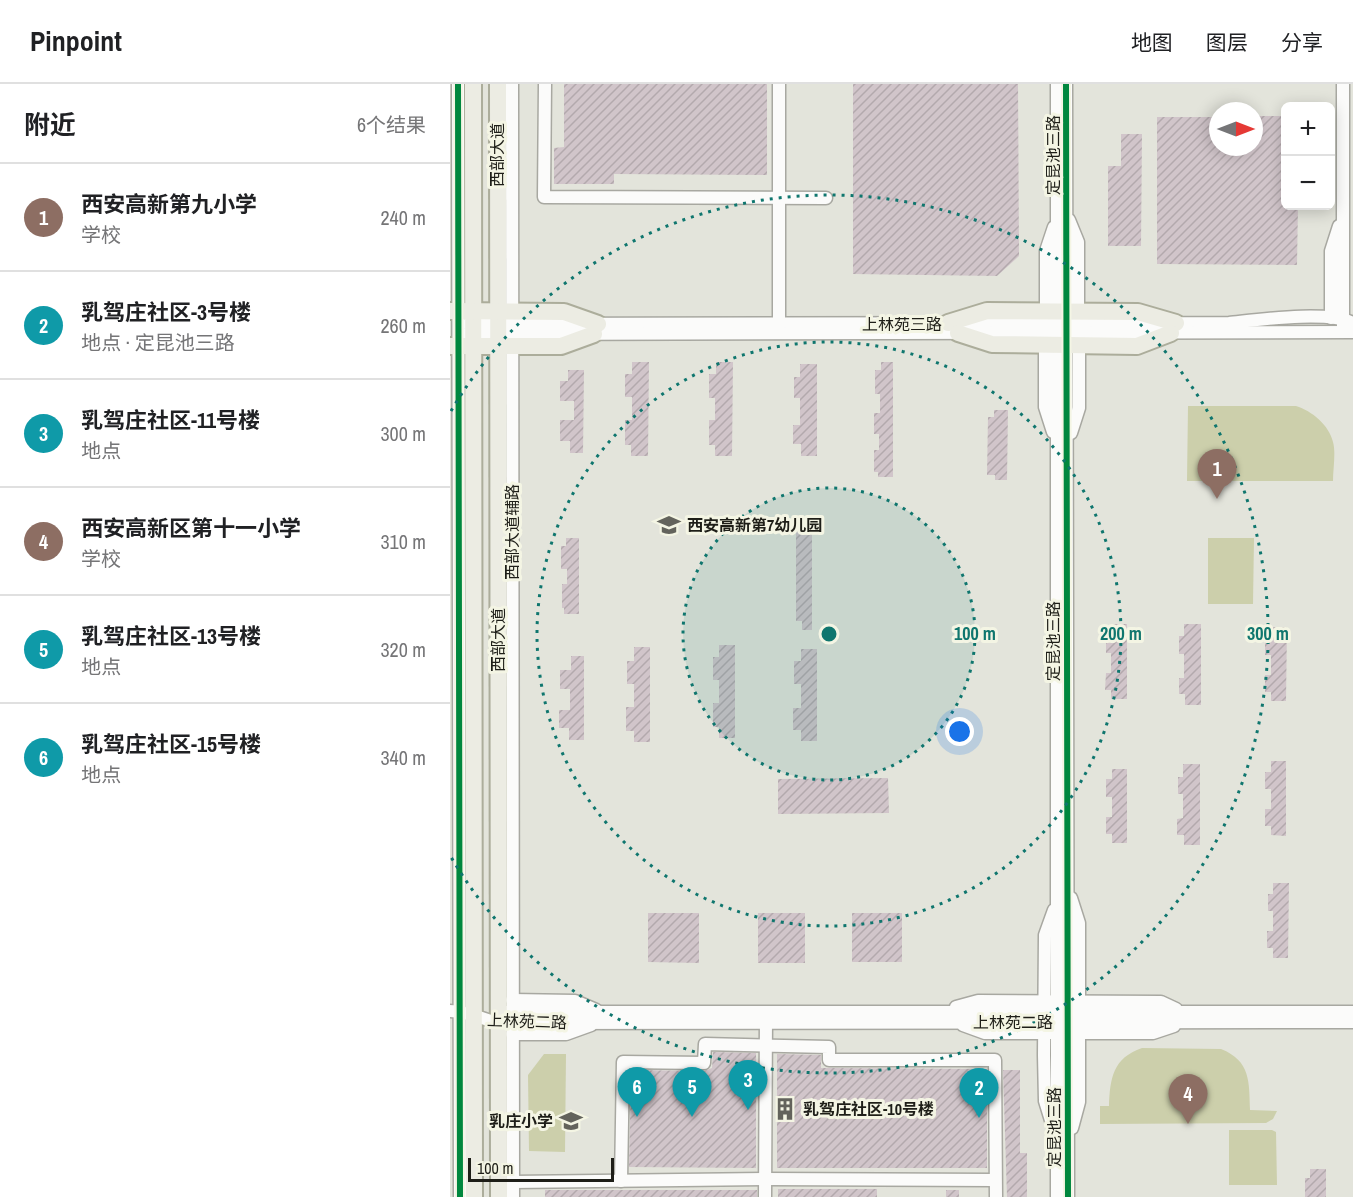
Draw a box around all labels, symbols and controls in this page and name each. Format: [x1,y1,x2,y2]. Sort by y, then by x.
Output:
text: Pinpoint [30,22,122,60]
text: 地图 [1131,28,1173,57]
text: 图层 [1206,28,1248,57]
text: 分享 [1281,28,1323,57]
north arrow [1209,102,1263,156]
map controls [1281,102,1335,210]
button: + [1281,102,1335,156]
text: 附近 [24,107,76,142]
text: 6个结果 [357,111,426,138]
street label: 定昆池三路 [1042,115,1064,195]
street label: 西部大道 [486,123,508,187]
button: − [1281,156,1335,210]
text: 西安高新第九小学 [81,189,257,219]
text: 1 [39,204,48,231]
text: 240 m [380,204,426,231]
text: 学校 [81,221,121,248]
text: 乳驾庄社区-3号楼 [81,297,251,327]
text: 2 [39,312,48,339]
text: 260 m [380,312,426,339]
street label: 上林苑三路 [862,313,942,335]
text: 地点 · 定昆池三路 [81,329,235,356]
text: 乳驾庄社区-11号楼 [81,405,260,435]
text: 3 [39,420,48,447]
text: 300 m [380,420,426,447]
text: 地点 [81,437,121,464]
pin: 1 [1198,450,1236,499]
street label: 西部大道辅路 [501,484,523,580]
school or university icon: 西安高新第7幼儿园 [656,512,682,538]
text: 西安高新区第十一小学 [81,513,301,543]
place label: 西安高新第7幼儿园 [687,514,822,536]
text: 4 [39,528,48,555]
text: 310 m [380,528,426,555]
text: 学校 [81,545,121,572]
street label: 定昆池三路 [1042,601,1064,681]
street label: 西部大道 [487,608,509,672]
text: 乳驾庄社区-13号楼 [81,621,261,651]
text: 100 m [954,621,996,646]
text: 200 m [1100,621,1142,646]
text: 300 m [1247,621,1289,646]
centre of rings [819,624,839,644]
text: 5 [39,636,48,663]
text: 320 m [380,636,426,663]
text: 地点 [81,653,121,680]
your location [945,717,974,746]
text: 乳驾庄社区-15号楼 [81,729,261,759]
text: 6 [39,744,48,771]
text: 340 m [380,744,426,771]
text: 地点 [81,761,121,788]
street label: 上林苑二路 [487,1009,567,1033]
street label: 上林苑二路 [973,1011,1053,1033]
pin: 3 [728,1060,768,1110]
pin: 6 [618,1068,657,1117]
pin: 5 [672,1068,712,1117]
pin: 2 [960,1068,998,1118]
pin: 4 [1168,1074,1208,1124]
street label: 定昆池三路 [1043,1087,1065,1167]
building icon: 乳驾庄社区-10号楼 [772,1096,798,1122]
place label: 乳驾庄社区-10号楼 [803,1098,934,1120]
school or university icon: 乳庄小学 [558,1108,584,1134]
place label: 乳庄小学 [489,1110,553,1132]
scale bar [468,1155,614,1182]
text: 100 m [477,1157,513,1179]

